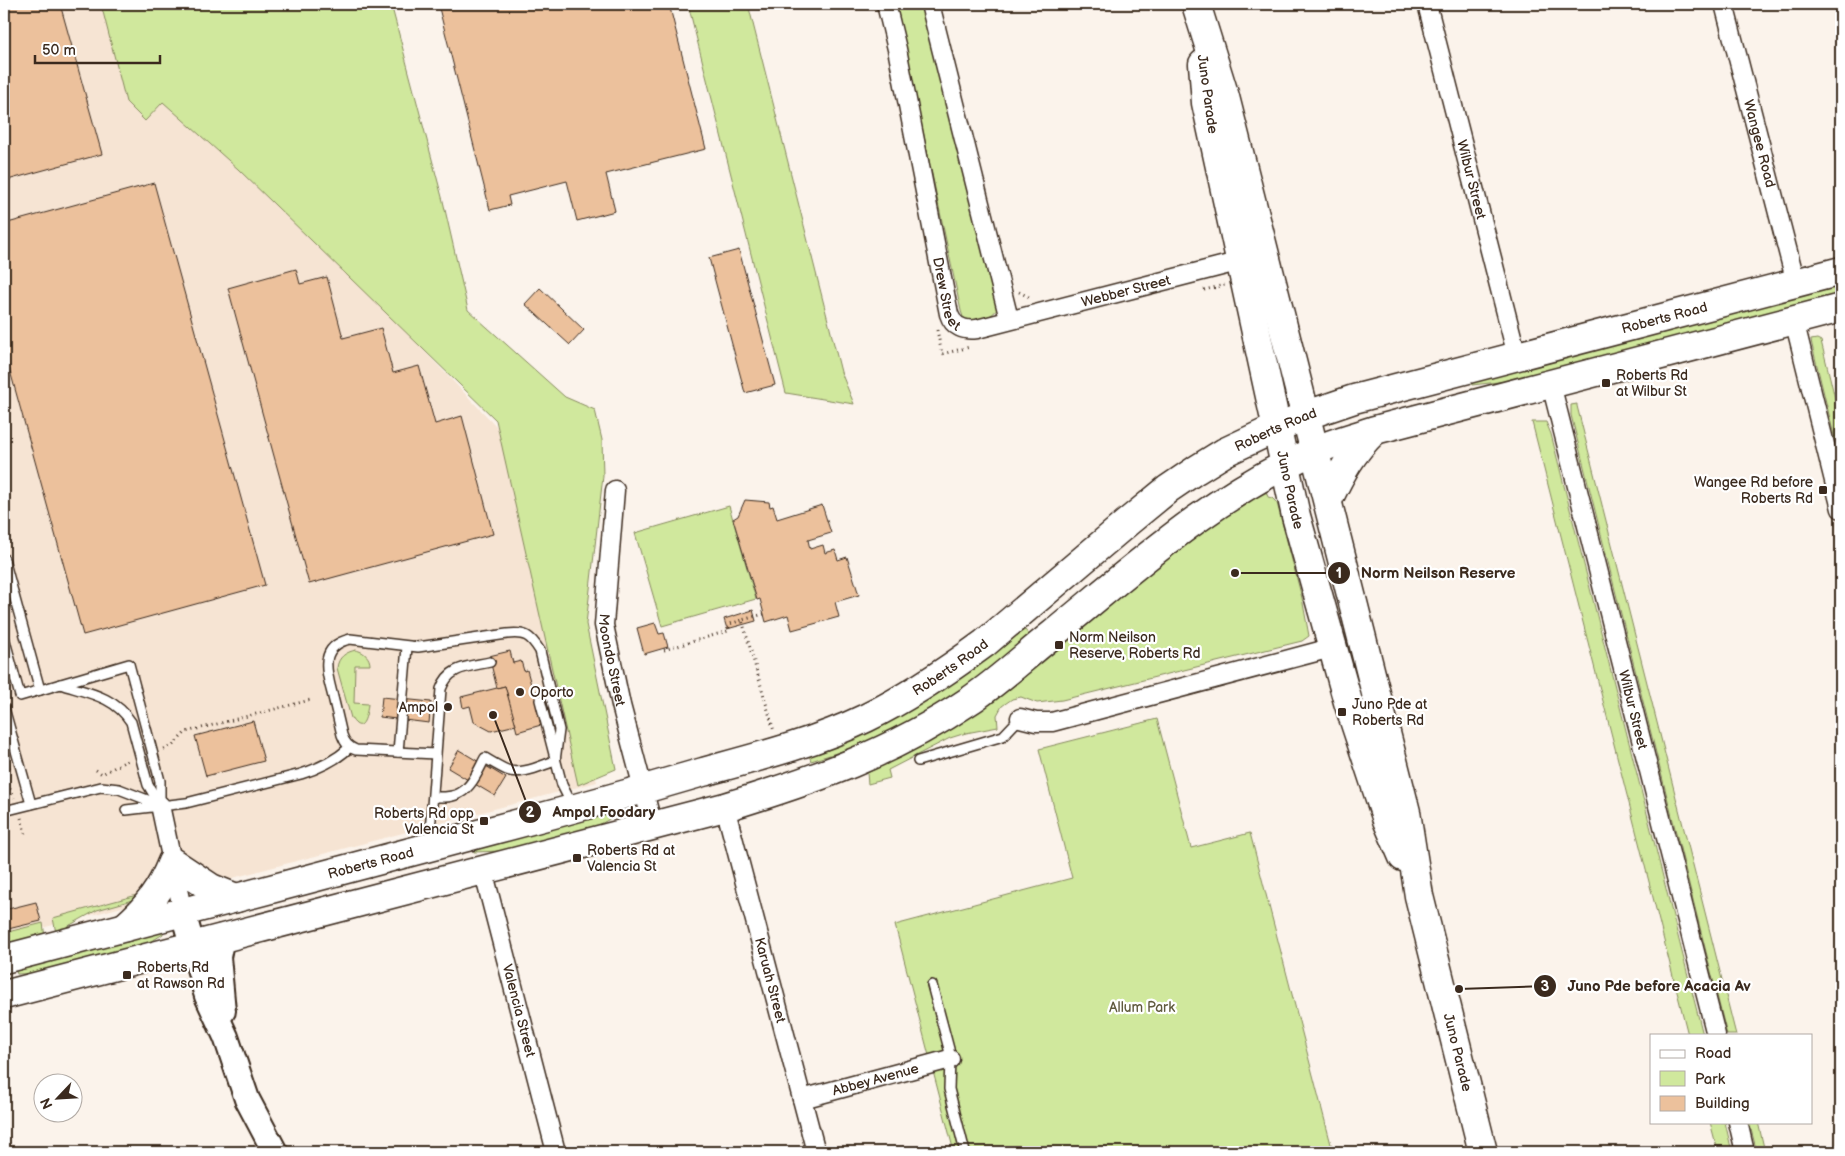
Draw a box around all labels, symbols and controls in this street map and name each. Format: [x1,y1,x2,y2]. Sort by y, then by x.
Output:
scale bar [35,32,160,64]
text: 50 m [42,41,76,60]
street label: Juno Parade [1194,53,1221,135]
street label: Wangee Road [1740,98,1779,189]
street label: Wilbur Street [1453,138,1490,222]
street label: Drew Street [929,256,964,335]
street label: Webber Street [1079,271,1173,311]
street label: Roberts Road [1620,299,1709,337]
place label: Roberts Rd at Wilbur St [1616,367,1688,400]
marker: Roberts Rd at Wilbur St [1600,377,1612,389]
street label: Roberts Road [1232,404,1319,455]
street label: Juno Parade [1273,449,1307,531]
place label: Wangee Rd before Roberts Rd [1694,474,1813,507]
marker: Wangee Rd before Roberts Rd [1817,484,1829,496]
callout: Norm Neilson Reserve [1326,558,1526,588]
text: 1 [1336,564,1342,583]
text: Norm Neilson Reserve [1361,564,1516,583]
street label: Moondo Street [595,613,629,708]
place label: Norm Neilson Reserve, Roberts Rd [1069,629,1201,662]
street label: Roberts Road [909,636,992,699]
marker: Norm Neilson Reserve, Roberts Rd [1053,639,1065,651]
street label: Wilbur Street [1615,668,1651,752]
place label: Oporto [530,684,574,701]
marker: Oporto [514,686,526,698]
place label: Juno Pde at Roberts Rd [1352,696,1428,729]
place label: Ampol [399,699,438,716]
marker: Ampol [442,701,454,713]
marker: Juno Pde at Roberts Rd [1336,706,1348,718]
callout: Ampol Foodary [518,797,666,827]
text: 2 [526,803,535,822]
text: Ampol Foodary [552,803,656,822]
place label: Roberts Rd opp Valencia St [374,805,475,838]
marker: Roberts Rd opp Valencia St [478,815,490,827]
place label: Roberts Rd at Valencia St [587,842,676,875]
street label: Roberts Road [326,844,416,883]
marker: Roberts Rd at Valencia St [571,852,583,864]
street label: Karuah Street [751,936,790,1025]
place label: Roberts Rd at Rawson Rd [137,959,225,992]
street label: Valencia Street [499,962,539,1059]
marker: Roberts Rd at Rawson Rd [121,969,133,981]
callout: Juno Pde before Acacia Av [1532,971,1760,1001]
text: 3 [1541,977,1550,996]
text: Juno Pde before Acacia Av [1567,977,1751,996]
park label: Allum Park [1109,999,1175,1016]
street label: Juno Parade [1440,1011,1476,1093]
legend [1650,1034,1812,1124]
text: Road [1695,1044,1731,1063]
street label: Abbey Avenue [830,1060,921,1099]
text: Park [1695,1070,1726,1089]
north arrow [32,1074,82,1124]
text: Building [1695,1094,1750,1113]
text: N [37,1095,57,1112]

